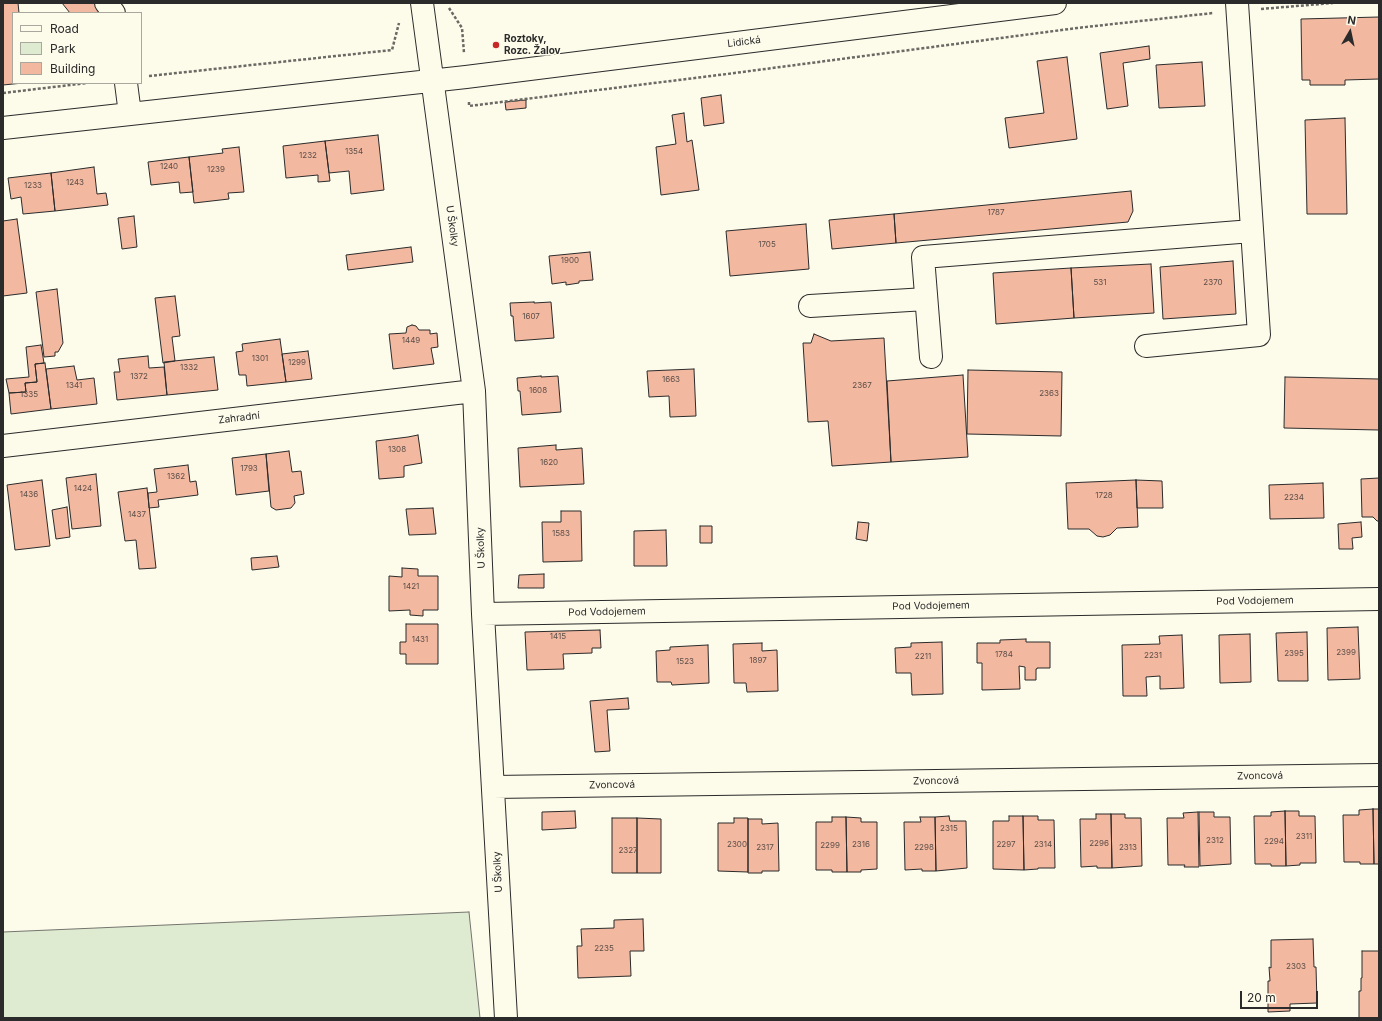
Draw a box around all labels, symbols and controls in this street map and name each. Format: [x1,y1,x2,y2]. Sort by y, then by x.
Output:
legend [12,12,142,84]
north arrow [1330,12,1370,52]
text: N [1347,13,1357,28]
text: Road [50,21,79,36]
place label: Roztoky, Rozc. Žalov [504,33,561,56]
street label: Lidická [727,34,761,50]
marker: Roztoky, Rozc. Žalov [491,40,501,50]
text: Park [50,41,76,56]
text: Building [50,61,95,76]
house number: 1354 [345,147,363,157]
house number: 1232 [299,151,317,161]
house number: 1240 [160,162,178,172]
house number: 1239 [207,165,225,175]
house number: 1243 [66,178,84,188]
house number: 1233 [24,181,42,191]
street label: U Školky [443,205,461,247]
house number: 1787 [987,208,1005,218]
house number: 1705 [758,240,776,250]
house number: 1900 [561,256,579,266]
house number: 531 [1093,278,1107,288]
house number: 2370 [1203,278,1223,288]
house number: 1607 [522,312,540,322]
house number: 1449 [402,336,420,346]
house number: 1301 [252,354,268,364]
house number: 1299 [288,358,306,368]
house number: 1332 [180,363,198,373]
house number: 1372 [130,372,148,382]
house number: 1663 [662,375,680,385]
house number: 1341 [66,381,82,391]
house number: 2367 [852,381,872,391]
house number: 1608 [529,386,547,396]
house number: 2363 [1039,389,1059,399]
house number: 1335 [20,390,38,400]
street label: Zahradní [218,410,260,426]
house number: 1308 [388,445,406,455]
house number: 1620 [540,458,558,468]
house number: 1793 [240,464,258,474]
house number: 1362 [167,472,185,482]
house number: 1424 [74,484,92,494]
house number: 1436 [20,490,38,500]
house number: 1728 [1095,491,1113,501]
house number: 2234 [1284,493,1304,503]
house number: 1437 [128,510,146,520]
street label: U Školky [474,527,488,569]
house number: 1583 [552,529,570,539]
house number: 1421 [403,582,419,592]
street label: Pod Vodojemem [1216,594,1294,608]
street label: Pod Vodojemem [892,599,970,613]
street label: Pod Vodojemem [568,605,646,619]
house number: 1415 [550,632,566,642]
house number: 1431 [412,635,428,645]
house number: 2399 [1336,648,1356,658]
house number: 2395 [1284,649,1304,659]
house number: 1784 [995,650,1013,660]
house number: 2231 [1144,651,1162,661]
house number: 2211 [915,652,931,662]
house number: 1897 [749,656,767,666]
house number: 1523 [676,657,694,667]
street label: Zvoncová [1237,770,1283,782]
street label: Zvoncová [913,775,959,787]
street label: Zvoncová [589,779,635,791]
house number: 2315 [940,824,958,834]
house number: 2311 [1296,832,1312,842]
house number: 2312 [1206,836,1224,846]
house number: 2294 [1264,837,1284,847]
house number: 2296 [1089,839,1109,849]
house number: 2300 [727,840,747,850]
house number: 2316 [852,840,870,850]
house number: 2297 [996,840,1016,850]
house number: 2314 [1034,840,1052,850]
house number: 2299 [820,841,840,851]
house number: 2317 [756,843,774,853]
house number: 2298 [914,843,934,853]
house number: 2313 [1119,843,1137,853]
house number: 2327 [618,846,638,856]
street label: U Školky [491,851,505,893]
house number: 2235 [594,944,614,954]
house number: 2303 [1286,962,1306,972]
scale bar [1242,983,1320,1009]
text: 20 m [1247,990,1276,1005]

